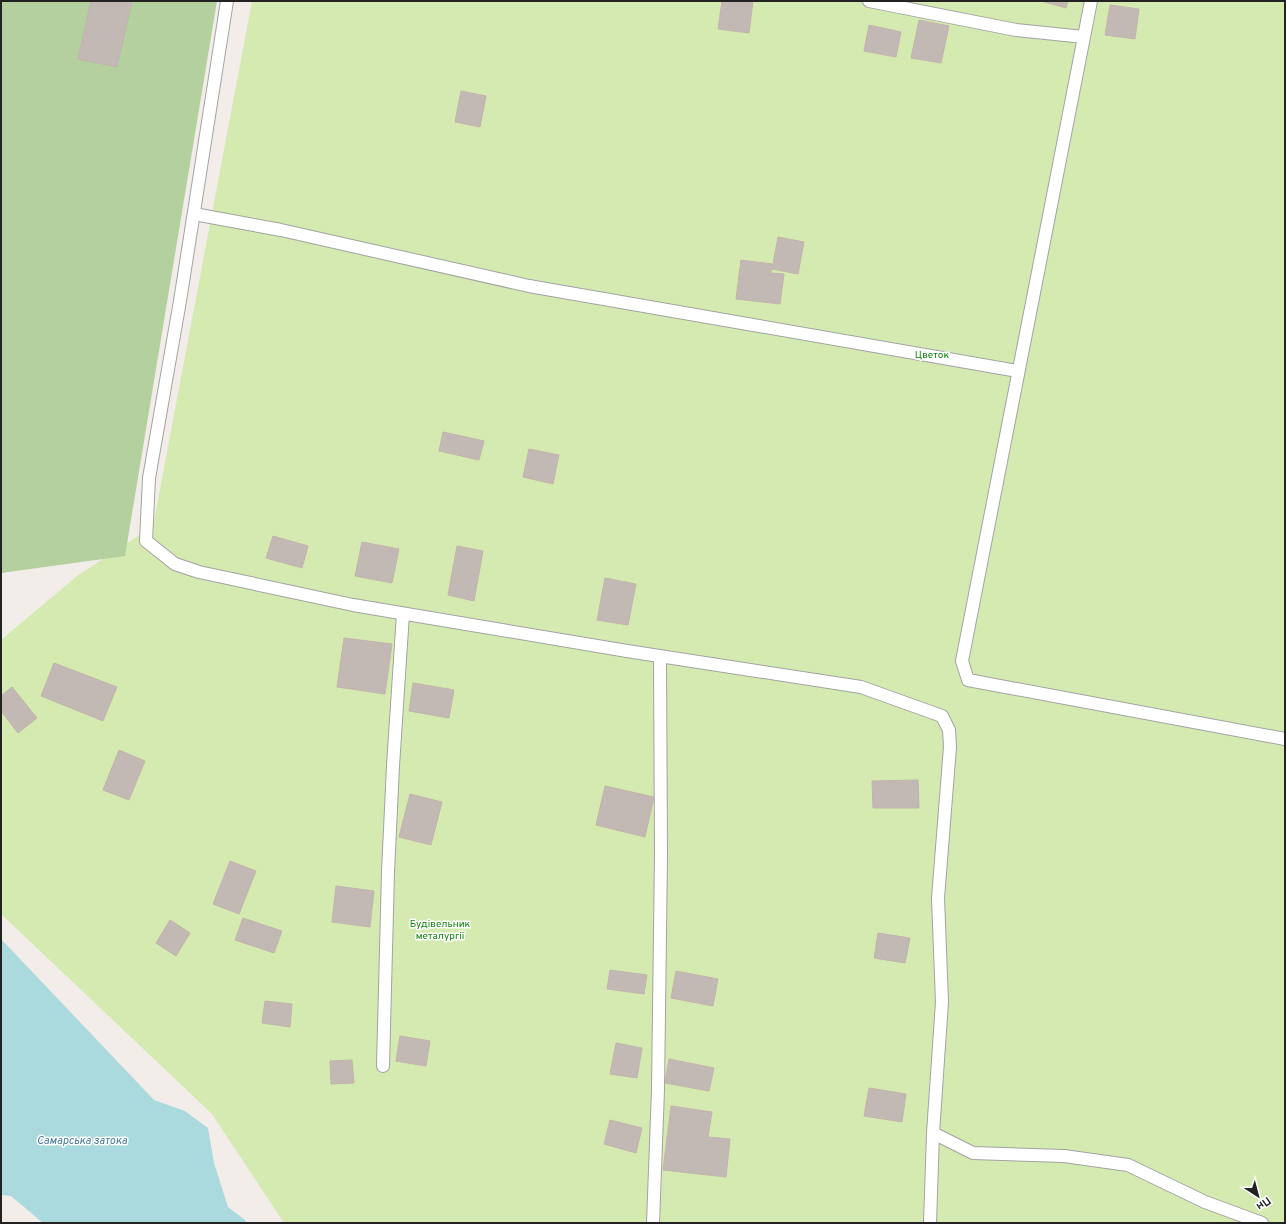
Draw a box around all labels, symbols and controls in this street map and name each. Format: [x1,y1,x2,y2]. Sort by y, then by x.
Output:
park label: Цветок [915,349,949,362]
park label: Будівельник металургії [410,918,471,943]
water label: Самарська затока [37,1134,127,1148]
north arrow [1238,1176,1278,1216]
text: Пн [1253,1193,1273,1213]

